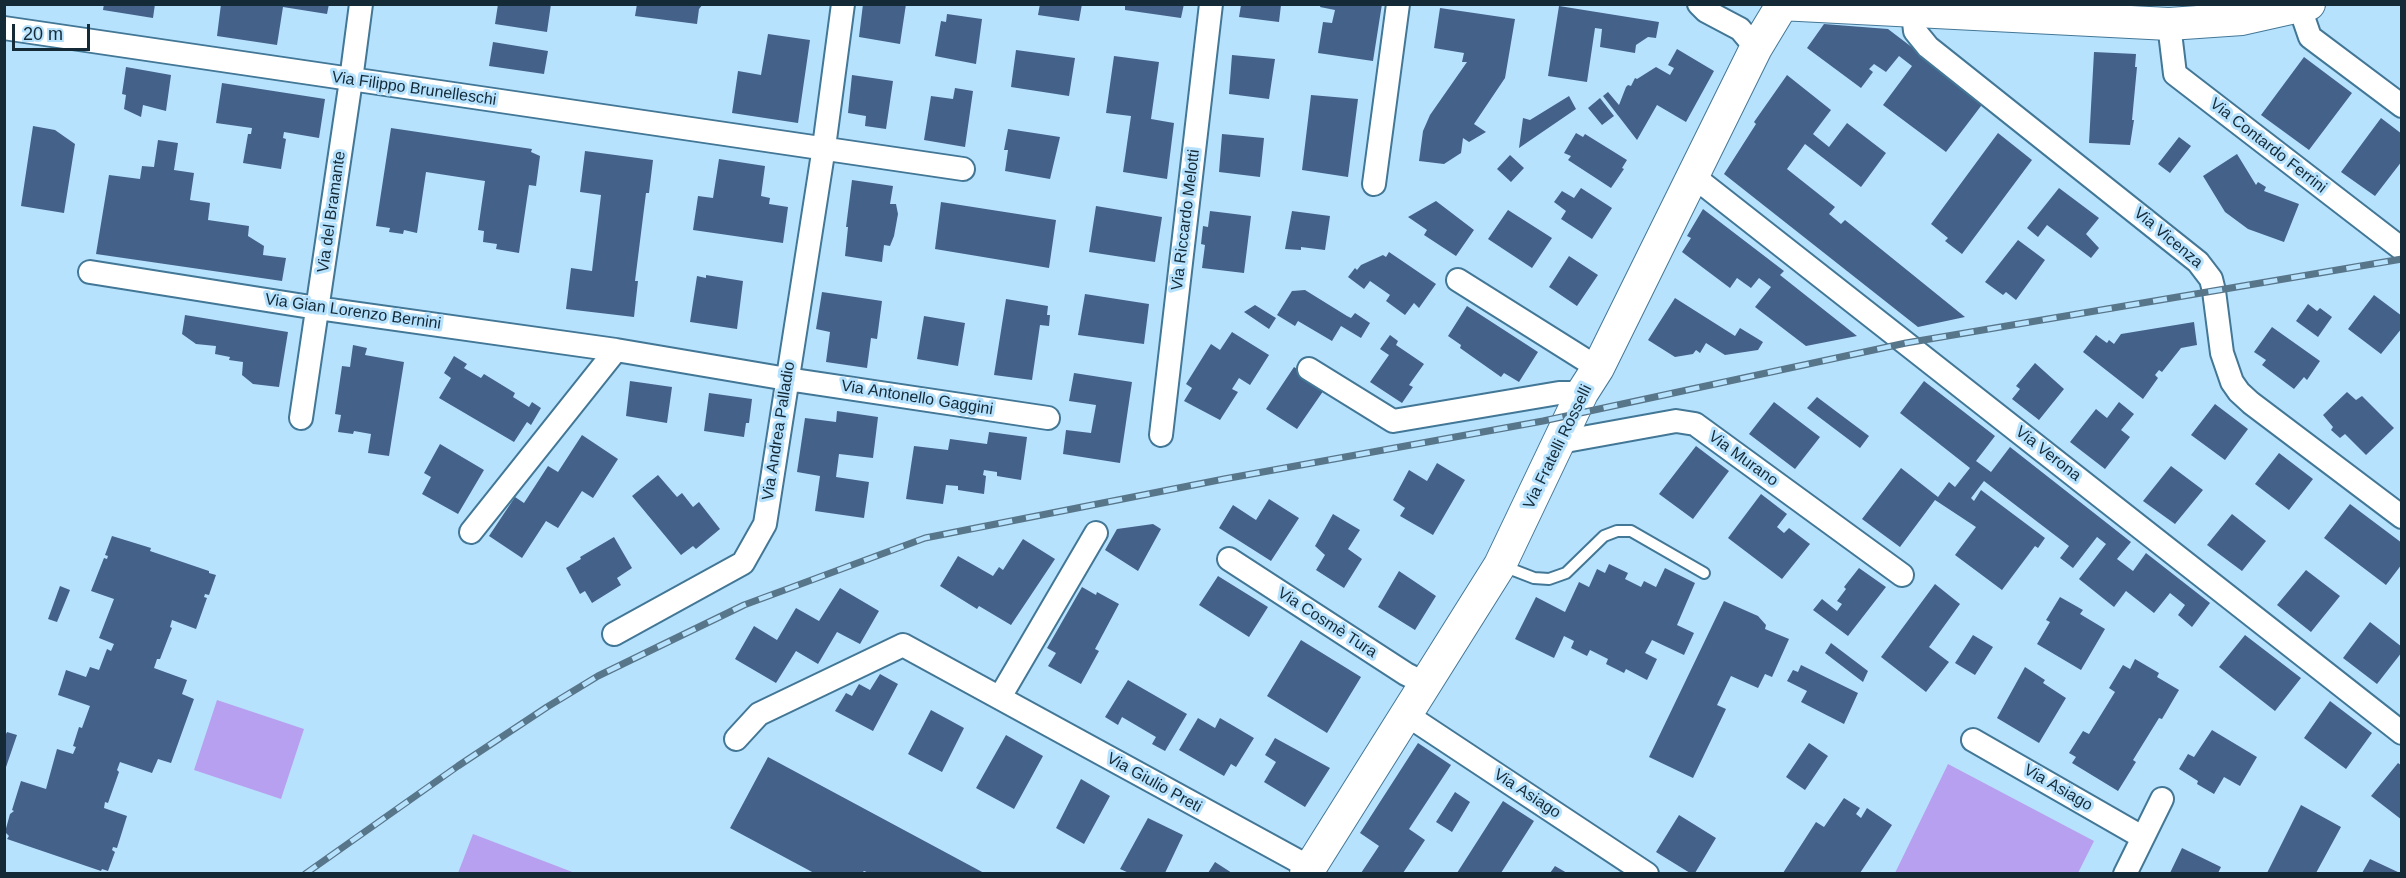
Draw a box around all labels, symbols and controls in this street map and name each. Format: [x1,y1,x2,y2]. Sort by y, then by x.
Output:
scale bar [15,12,93,50]
text: 20 m [23,24,63,44]
street label: Via Filippo Brunelleschi [330,68,498,110]
street label: Via Contardo Ferrini [2206,94,2330,198]
street label: Via Riccardo Melotti [1168,148,1204,292]
street label: Via del Bramante [314,150,350,274]
street label: Via Vicenza [2130,204,2206,272]
street label: Via Gian Lorenzo Bernini [264,290,442,334]
street label: Via Andrea Palladio [759,360,799,502]
street label: Via Antonello Gaggini [840,377,994,419]
street label: Via Fratelli Rosselli [1520,382,1596,512]
street label: Via Verona [2011,422,2085,486]
street label: Via Murano [1704,427,1782,491]
street label: Via Cosmè Tura [1274,584,1380,662]
street label: Via Giulio Preti [1103,749,1205,817]
street label: Via Asiago [2020,761,2096,815]
street label: Via Asiago [1490,765,1564,823]

